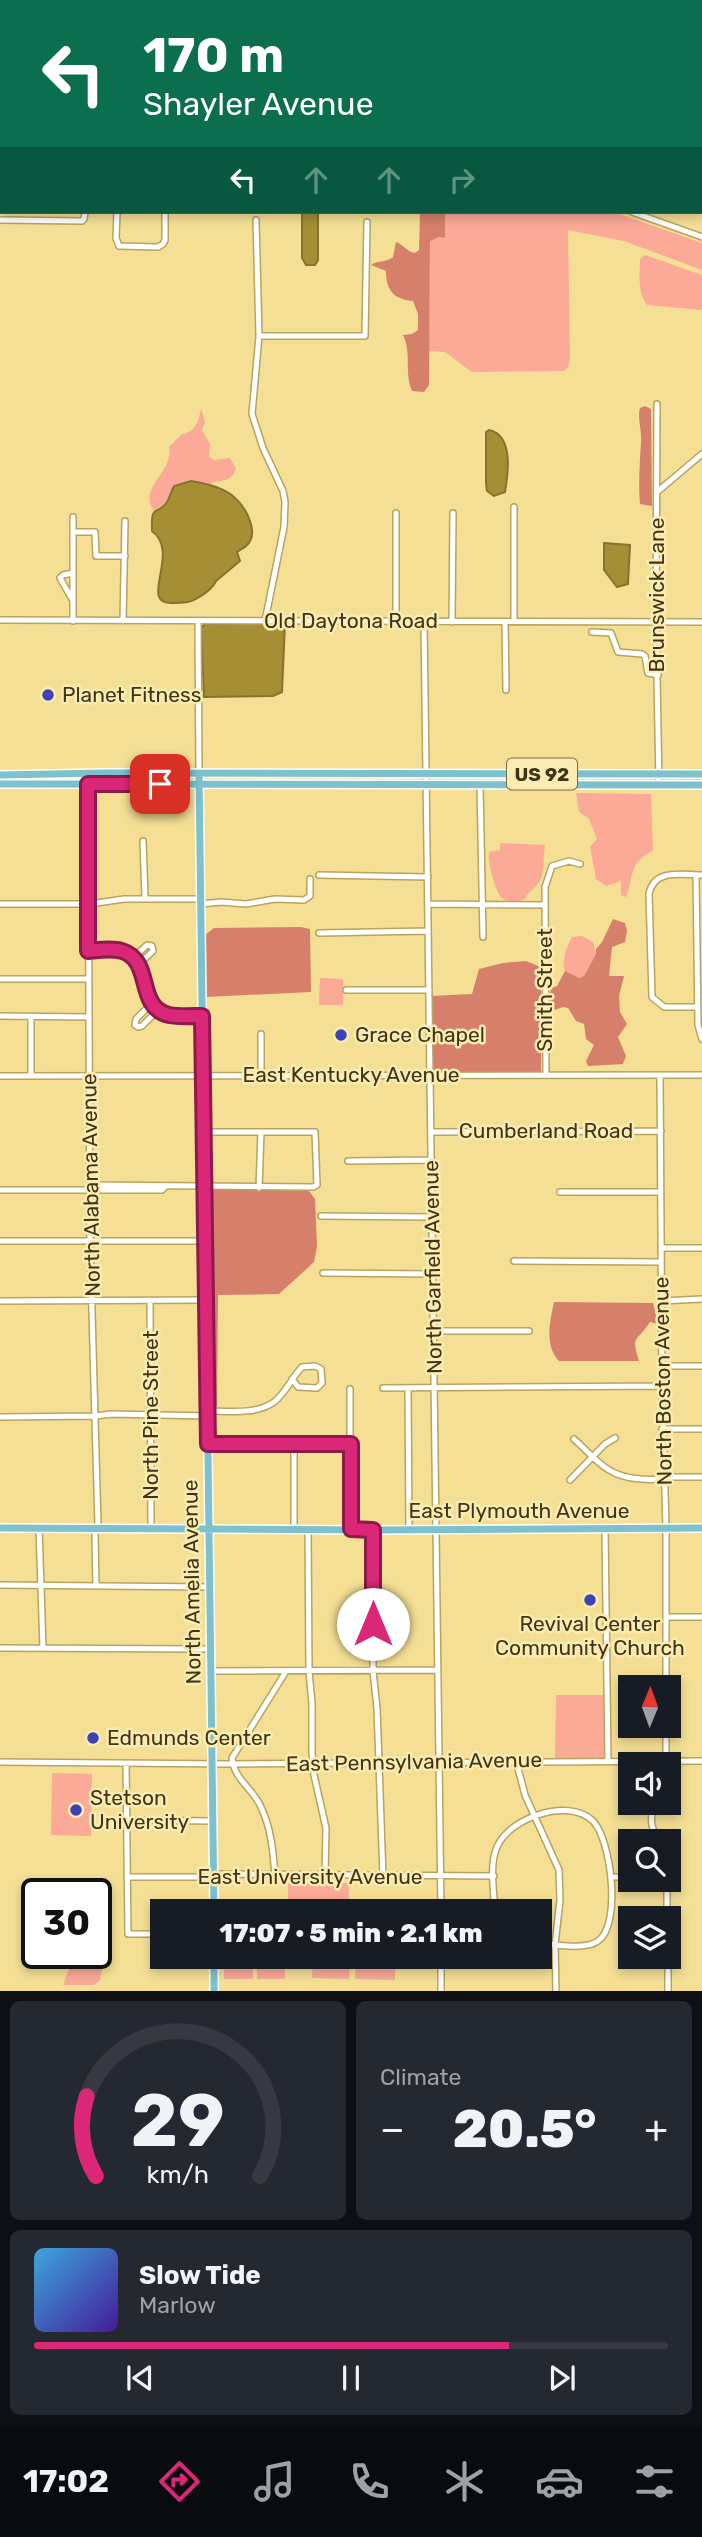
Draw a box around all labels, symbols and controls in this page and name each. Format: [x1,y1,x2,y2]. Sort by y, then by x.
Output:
text: 170 m [143,26,284,84]
icon: left [28,28,119,119]
text: Shayler Avenue [143,85,374,123]
icon: left [224,161,262,199]
icon: ahead [297,161,335,199]
icon: ahead [370,161,408,199]
icon: right [443,161,481,199]
street label: Brunswick Lane [644,518,669,673]
street label: Old Daytona Road [264,608,438,633]
place label: Planet Fitness [62,682,201,707]
marker: Planet Fitness [40,687,56,703]
pin [130,754,190,814]
road number: US 92 [507,758,577,790]
icon: arrive [141,765,179,803]
street label: Smith Street [532,928,557,1052]
place label: Grace Chapel [355,1022,485,1047]
marker: Grace Chapel [333,1027,349,1043]
street label: East Kentucky Avenue [242,1062,460,1087]
street label: North Alabama Avenue [76,1073,105,1297]
street label: Cumberland Road [459,1118,633,1143]
street label: North Garfield Avenue [418,1160,447,1374]
street label: North Boston Avenue [648,1276,677,1486]
street label: North Pine Street [138,1330,163,1500]
street label: North Amelia Avenue [177,1479,206,1685]
street label: East Plymouth Avenue [408,1498,630,1523]
position arrow [336,1587,410,1661]
marker: Revival Center Community Church [582,1592,598,1608]
place label: Revival Center Community Church [495,1611,685,1660]
north arrow [618,1675,681,1738]
map controls [618,1675,681,1969]
place label: Edmunds Center [107,1725,271,1750]
marker: Edmunds Center [85,1730,101,1746]
street label: East Pennsylvania Avenue [286,1747,542,1776]
button: sound [618,1752,681,1815]
place label: Stetson University [90,1785,190,1834]
marker: Stetson University [68,1802,84,1818]
button: search [618,1829,681,1892]
street label: East University Avenue [197,1864,423,1889]
speed limit sign: 30 [21,1878,112,1969]
button: layers [618,1906,681,1969]
text: 17:07 · 5 min · 2.1 km [219,1918,483,1949]
text: Climate [380,2063,461,2091]
text: 29 [131,2079,225,2165]
text: 20.5° [453,2098,596,2160]
text: − [380,2106,405,2152]
text: + [644,2106,668,2152]
text: km/h [147,2160,209,2189]
text: Slow Tide [139,2260,261,2291]
text: Marlow [139,2291,216,2319]
icon: previous [121,2359,159,2397]
icon: pause [332,2359,370,2397]
icon: next [543,2359,581,2397]
icon: directions [155,2457,204,2506]
icon: music [250,2457,299,2506]
icon: phone [345,2457,394,2506]
icon: climate [440,2457,489,2506]
icon: car [535,2457,584,2506]
icon: filters [630,2457,679,2506]
text: 17:02 [23,2462,109,2500]

